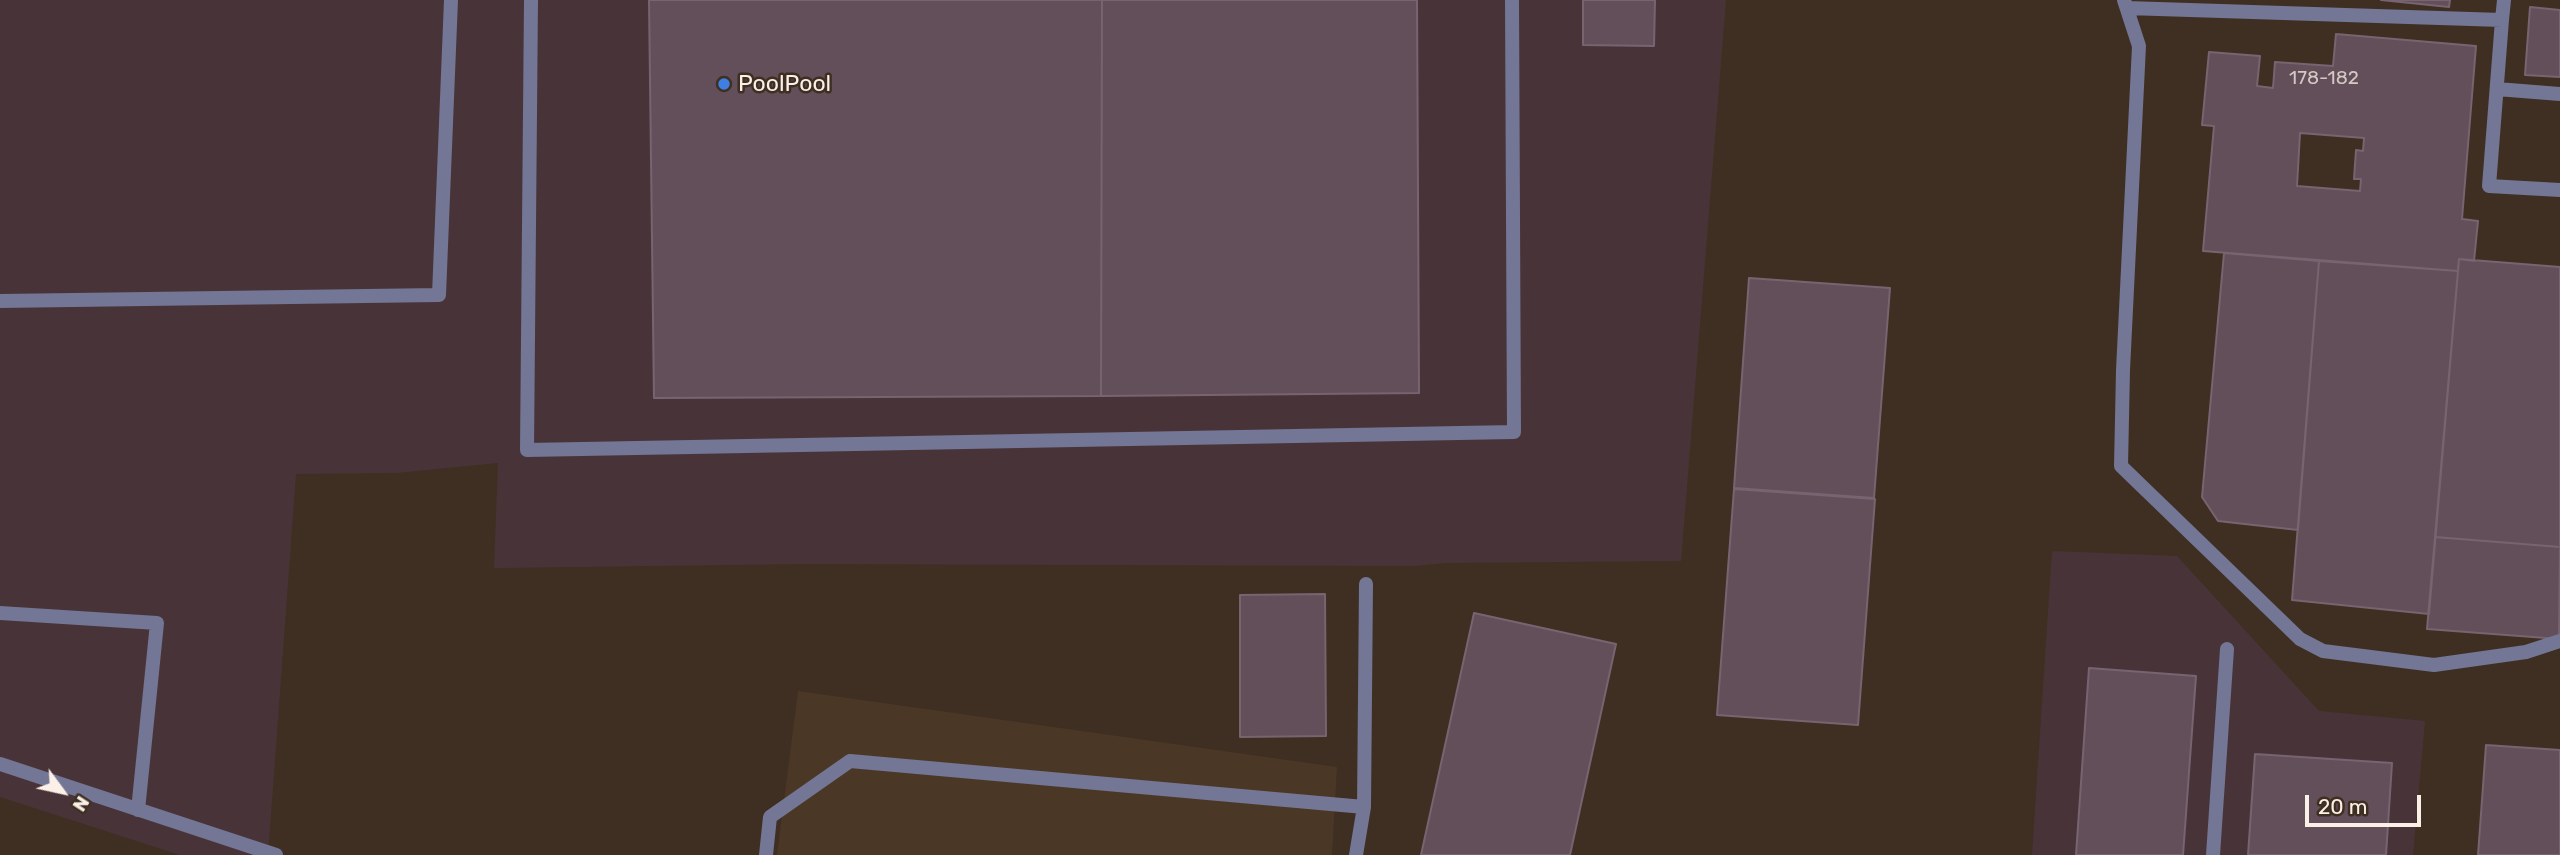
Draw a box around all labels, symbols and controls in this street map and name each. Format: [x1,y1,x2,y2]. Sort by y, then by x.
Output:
house number: 178-182 [2289,68,2359,90]
place label: PoolPool [738,70,831,98]
marker: PoolPool [716,76,732,92]
north arrow [28,757,98,827]
scale bar [2308,782,2424,826]
text: N [68,792,94,816]
text: 20 m [2318,794,2367,819]

